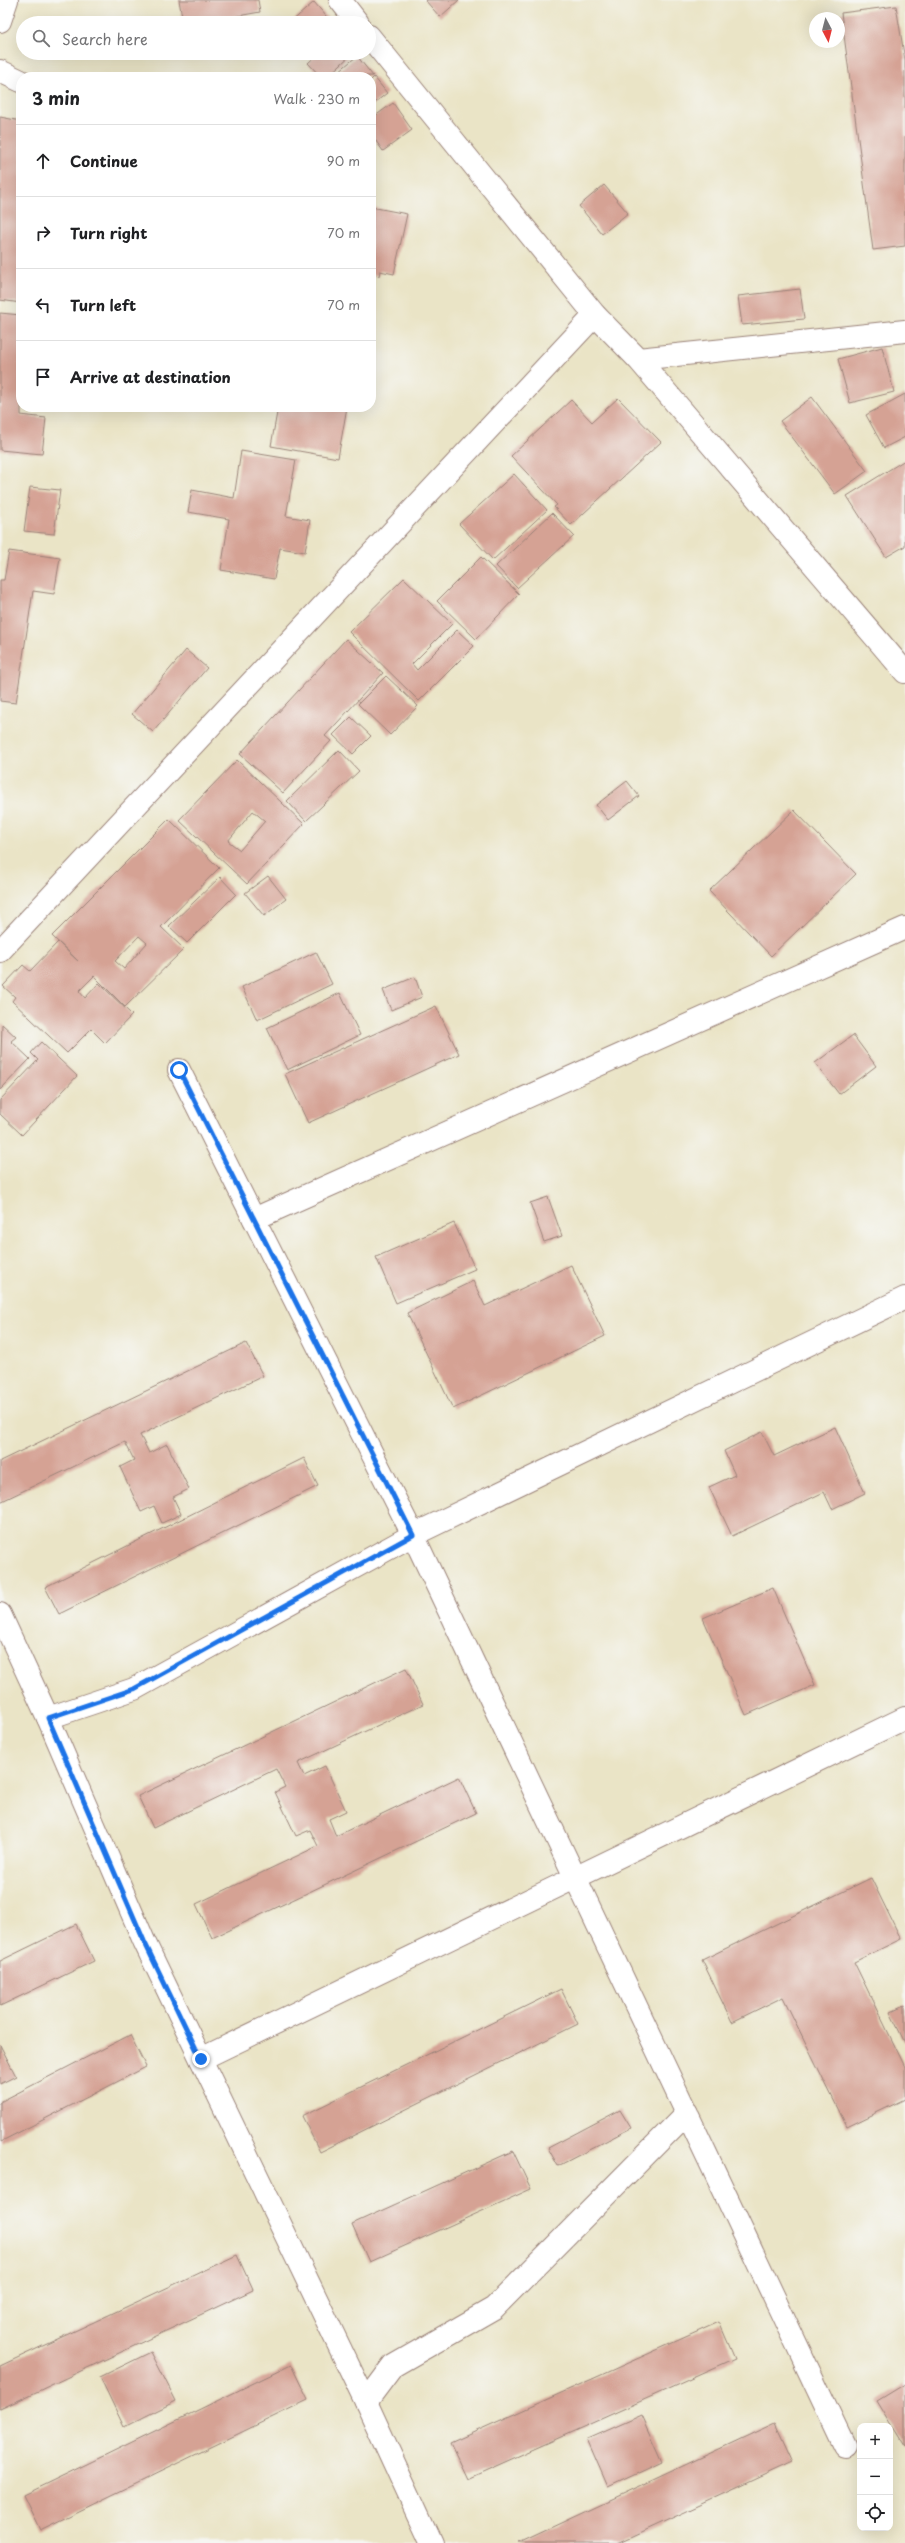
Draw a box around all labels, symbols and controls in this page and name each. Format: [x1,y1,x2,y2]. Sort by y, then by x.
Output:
north arrow [809,12,845,48]
search box [16,16,376,60]
icon: search [30,27,52,49]
text: Search here [62,27,148,50]
text: 3 min [32,85,80,111]
text: Walk · 230 m [273,89,360,108]
text: Continue [70,149,138,172]
icon: ahead [32,150,54,172]
text: 90 m [327,151,360,170]
text: Turn right [70,221,147,244]
icon: right [32,222,54,244]
text: 70 m [327,223,360,242]
text: Turn left [70,293,136,316]
icon: left [32,294,54,316]
text: 70 m [327,295,360,314]
text: Arrive at destination [70,365,231,388]
icon: arrive [32,366,54,388]
route start [170,1061,188,1079]
route end [192,2050,210,2068]
map controls [857,2423,893,2531]
button: + [857,2423,893,2459]
button: − [857,2459,893,2495]
button: locate [857,2495,893,2531]

